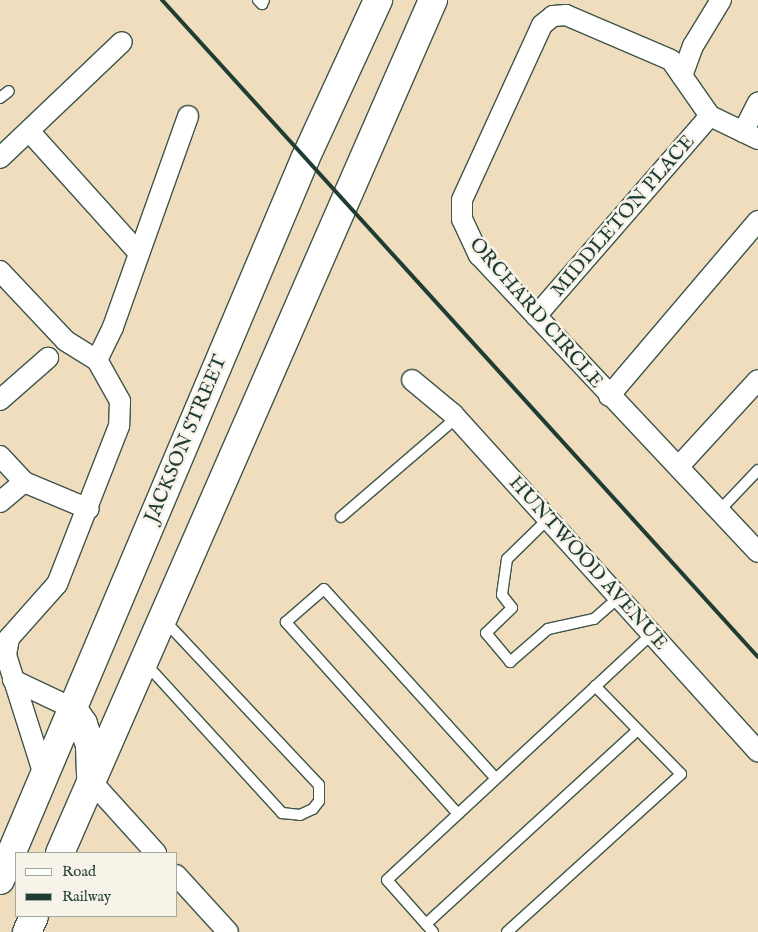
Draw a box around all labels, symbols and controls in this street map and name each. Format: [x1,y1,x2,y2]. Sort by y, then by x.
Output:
street label: MIDDLETON PLACE [546,130,700,302]
street label: ORCHARD CIRCLE [464,233,608,393]
street label: JACKSON STREET [140,351,232,527]
street label: HUNTWOOD AVENUE [503,471,673,655]
legend [15,852,178,917]
text: Road [62,862,96,881]
text: Railway [62,887,111,906]

